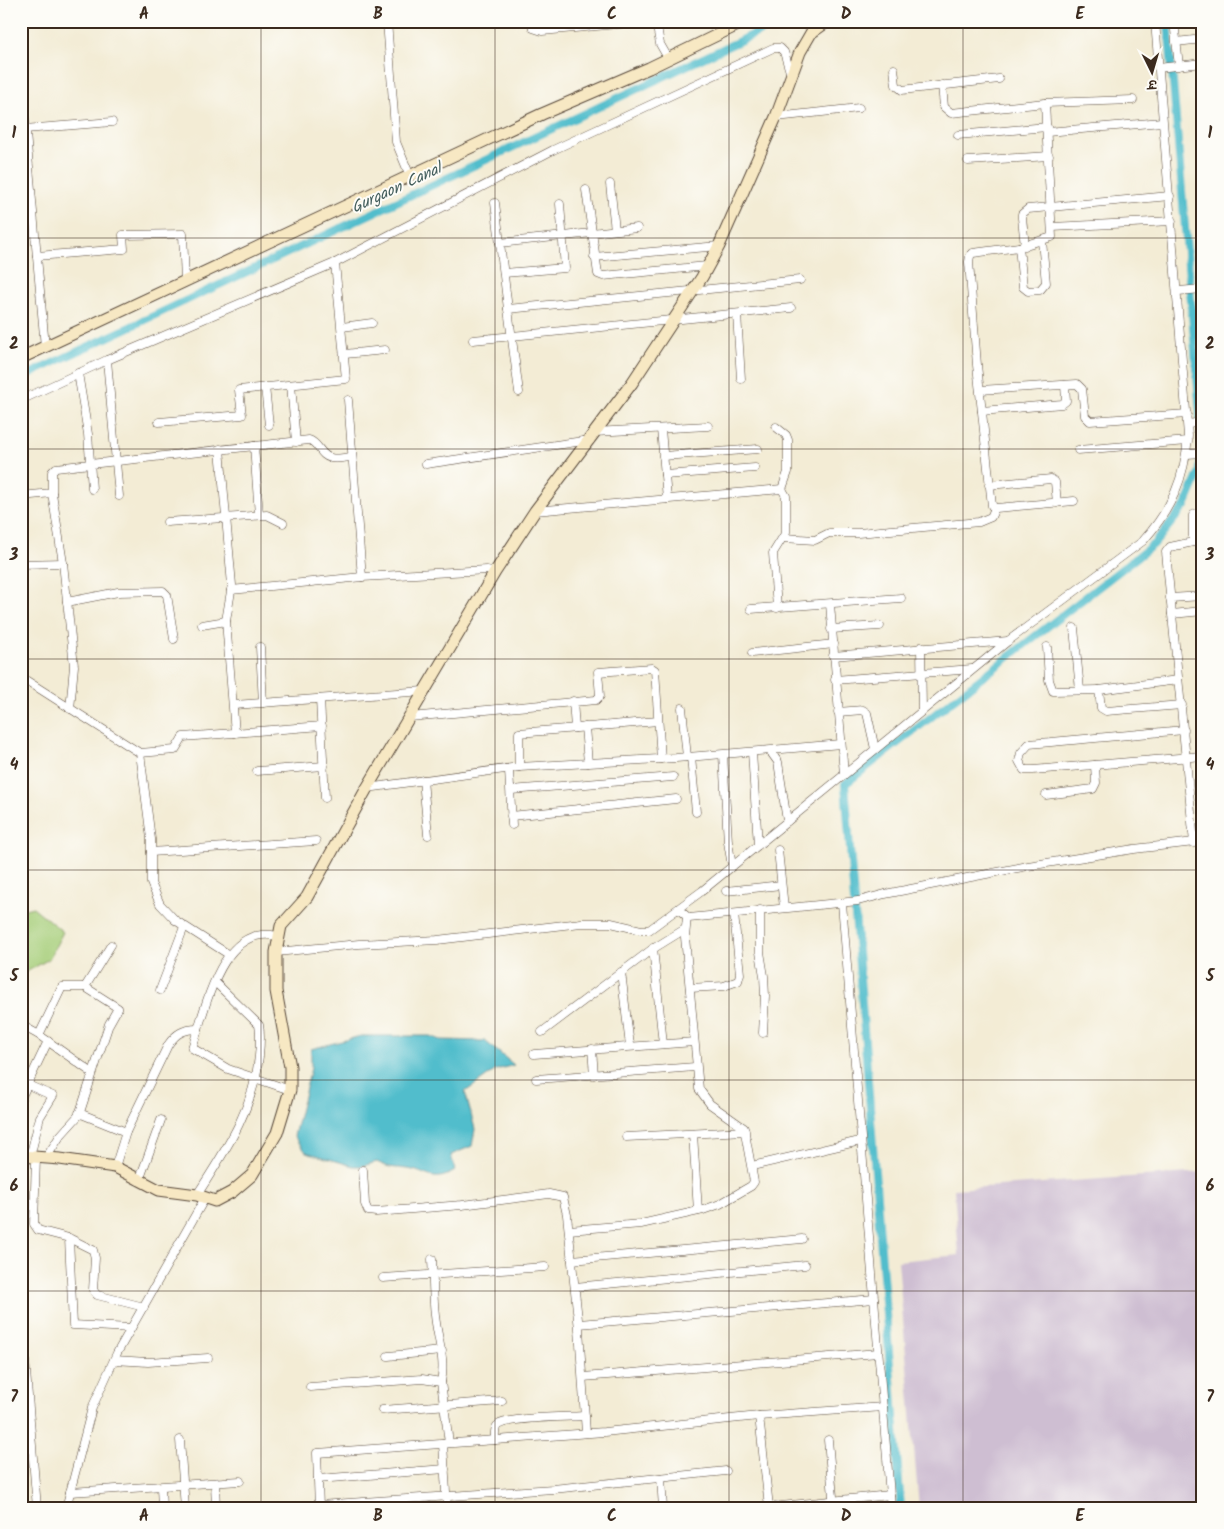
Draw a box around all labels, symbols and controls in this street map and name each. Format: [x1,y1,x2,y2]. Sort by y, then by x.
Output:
text: A [139,2,149,27]
text: B [373,2,383,27]
text: C [607,2,617,27]
text: D [841,2,852,27]
text: E [1076,2,1086,27]
north arrow [1126,48,1176,98]
text: उ [1145,73,1158,96]
text: 1 [12,121,17,146]
text: 1 [1208,121,1213,146]
water label: Gurgaon Canal [347,155,449,220]
text: 2 [9,332,19,357]
text: 2 [1205,332,1215,357]
text: 3 [9,543,19,568]
text: 3 [1205,543,1215,568]
text: 4 [10,753,19,778]
text: 4 [1206,753,1215,778]
text: 5 [9,964,20,989]
text: 5 [1205,964,1216,989]
text: 6 [10,1174,19,1199]
text: 6 [1206,1174,1215,1199]
text: 7 [10,1385,18,1410]
text: 7 [1206,1385,1214,1410]
text: A [139,1504,149,1529]
text: B [373,1504,383,1529]
text: C [607,1504,617,1529]
text: D [841,1504,852,1529]
text: E [1076,1504,1086,1529]

